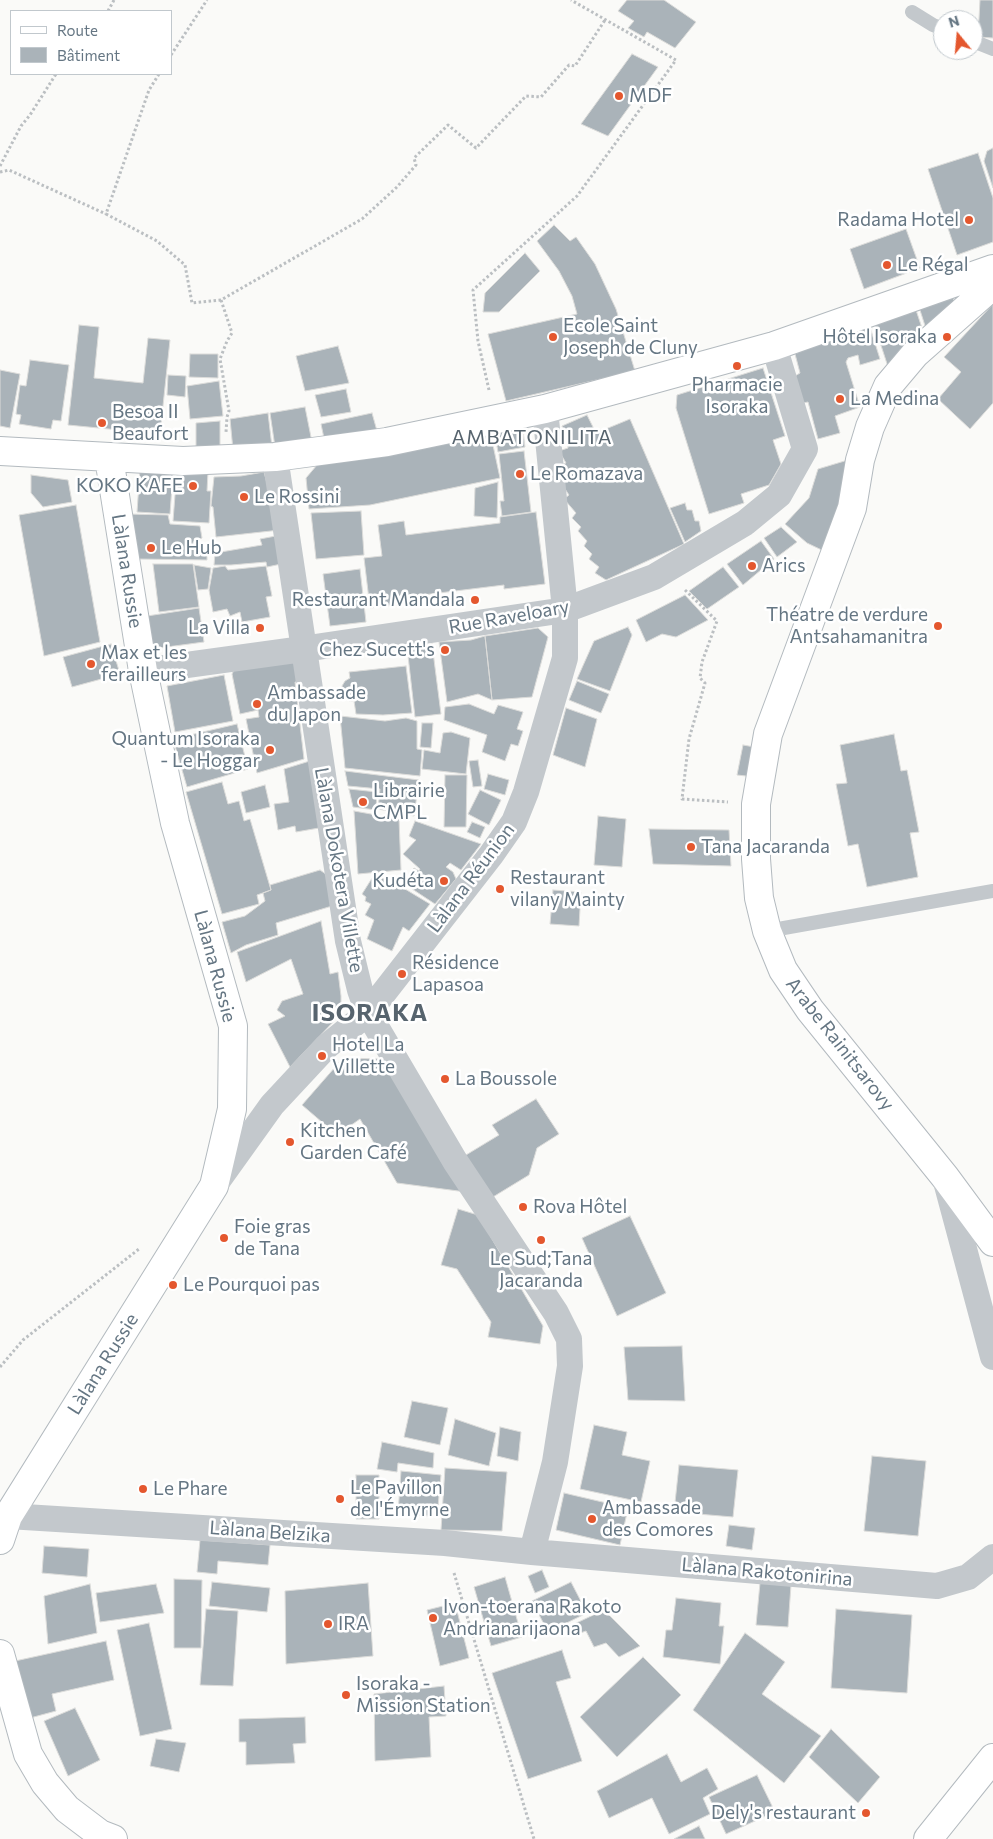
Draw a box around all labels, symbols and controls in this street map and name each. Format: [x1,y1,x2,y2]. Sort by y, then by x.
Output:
legend [10,10,172,75]
north arrow [933,10,983,60]
text: N [946,11,961,31]
text: Route [57,21,98,39]
text: Bâtiment [57,46,120,64]
place label: MDF [629,85,672,107]
marker: MDF [613,90,625,102]
place label: Radama Hotel [837,209,959,231]
marker: Radama Hotel [963,214,975,226]
place label: Le Régal [897,254,969,276]
marker: Le Régal [881,259,893,271]
place label: Ecole Saint Joseph de Cluny [563,315,698,359]
place label: Hôtel Isoraka [823,326,937,348]
marker: Ecole Saint Joseph de Cluny [547,331,559,343]
marker: Hôtel Isoraka [941,331,953,343]
marker: Pharmacie Isoraka [731,360,743,372]
place label: Pharmacie Isoraka [691,374,783,418]
place label: La Medina [850,388,939,410]
marker: La Medina [834,393,846,405]
place label: Besoa II Beaufort [112,401,189,445]
marker: Besoa II Beaufort [96,417,108,429]
district label: AMBATONILITA [450,425,614,449]
place label: Le Romazava [530,463,643,485]
marker: Le Romazava [514,468,526,480]
place label: KOKO KAFE [76,475,183,497]
marker: KOKO KAFE [187,480,199,492]
place label: Le Rossini [254,486,340,508]
marker: Le Rossini [238,491,250,503]
street label: Làlana Russie [107,512,147,630]
place label: Le Hub [161,537,222,559]
marker: Le Hub [145,542,157,554]
place label: Arics [762,555,806,577]
marker: Arics [746,560,758,572]
place label: Restaurant Mandala [292,589,465,611]
marker: Restaurant Mandala [469,594,481,606]
street label: Rue Raveloary [447,595,571,639]
place label: Théatre de verdure Antsahamanitra [766,604,928,648]
place label: La Villa [188,617,250,639]
marker: Théatre de verdure Antsahamanitra [932,620,944,632]
marker: La Villa [254,622,266,634]
place label: Chez Sucett's [319,639,435,661]
place label: Max et les ferailleurs [101,642,187,686]
marker: Chez Sucett's [439,644,451,656]
marker: Max et les ferailleurs [85,658,97,670]
place label: Ambassade du Japon [267,682,366,726]
marker: Ambassade du Japon [251,698,263,710]
place label: Quantum Isoraka - Le Hoggar [112,728,260,772]
marker: Quantum Isoraka - Le Hoggar [264,744,276,756]
street label: Làlana Dokotera Villette [310,766,368,974]
place label: Librairie CMPL [373,780,445,824]
marker: Librairie CMPL [357,796,369,808]
street label: Làlana Réunion [423,819,519,937]
place label: Tana Jacaranda [701,836,830,858]
marker: Tana Jacaranda [685,841,697,853]
place label: Restaurant vilany Mainty [510,867,625,911]
place label: Kudéta [372,870,434,892]
marker: Kudéta [438,875,450,887]
marker: Restaurant vilany Mainty [494,883,506,895]
street label: Làlana Russie [189,907,241,1025]
place label: Résidence Lapasoa [412,952,499,996]
marker: Résidence Lapasoa [396,968,408,980]
street label: Arabe Rainitsarovy [781,973,899,1115]
district label: ISORAKA [311,999,429,1027]
place label: Hotel La Villette [332,1034,404,1078]
marker: Hotel La Villette [316,1050,328,1062]
place label: La Boussole [455,1068,557,1090]
marker: La Boussole [439,1073,451,1085]
place label: Kitchen Garden Café [300,1120,407,1164]
marker: Kitchen Garden Café [284,1136,296,1148]
place label: Rova Hôtel [533,1196,627,1218]
marker: Rova Hôtel [517,1201,529,1213]
place label: Foie gras de Tana [234,1216,311,1260]
marker: Foie gras de Tana [218,1232,230,1244]
marker: Le Sud;Tana Jacaranda [535,1234,547,1246]
place label: Le Sud;Tana Jacaranda [490,1248,592,1292]
place label: Le Pourquoi pas [183,1274,320,1296]
marker: Le Pourquoi pas [167,1279,179,1291]
street label: Làlana Russie [63,1309,143,1419]
place label: Le Pavillon de l'Émyrne [350,1477,449,1521]
place label: Le Phare [153,1478,228,1500]
marker: Le Phare [137,1483,149,1495]
marker: Le Pavillon de l'Émyrne [334,1493,346,1505]
place label: Ambassade des Comores [602,1497,714,1541]
marker: Ambassade des Comores [586,1513,598,1525]
street label: Làlana Belzika [209,1516,331,1548]
street label: Làlana Rakotonirina [680,1553,854,1591]
place label: Ivon-toerana Rakoto Andrianarijaona [443,1596,622,1640]
marker: Ivon-toerana Rakoto Andrianarijaona [427,1612,439,1624]
place label: IRA [338,1613,369,1635]
marker: IRA [322,1618,334,1630]
place label: Isoraka - Mission Station [356,1673,491,1717]
marker: Isoraka - Mission Station [340,1689,352,1701]
place label: Dely's restaurant [711,1802,856,1824]
marker: Dely's restaurant [860,1807,872,1819]

